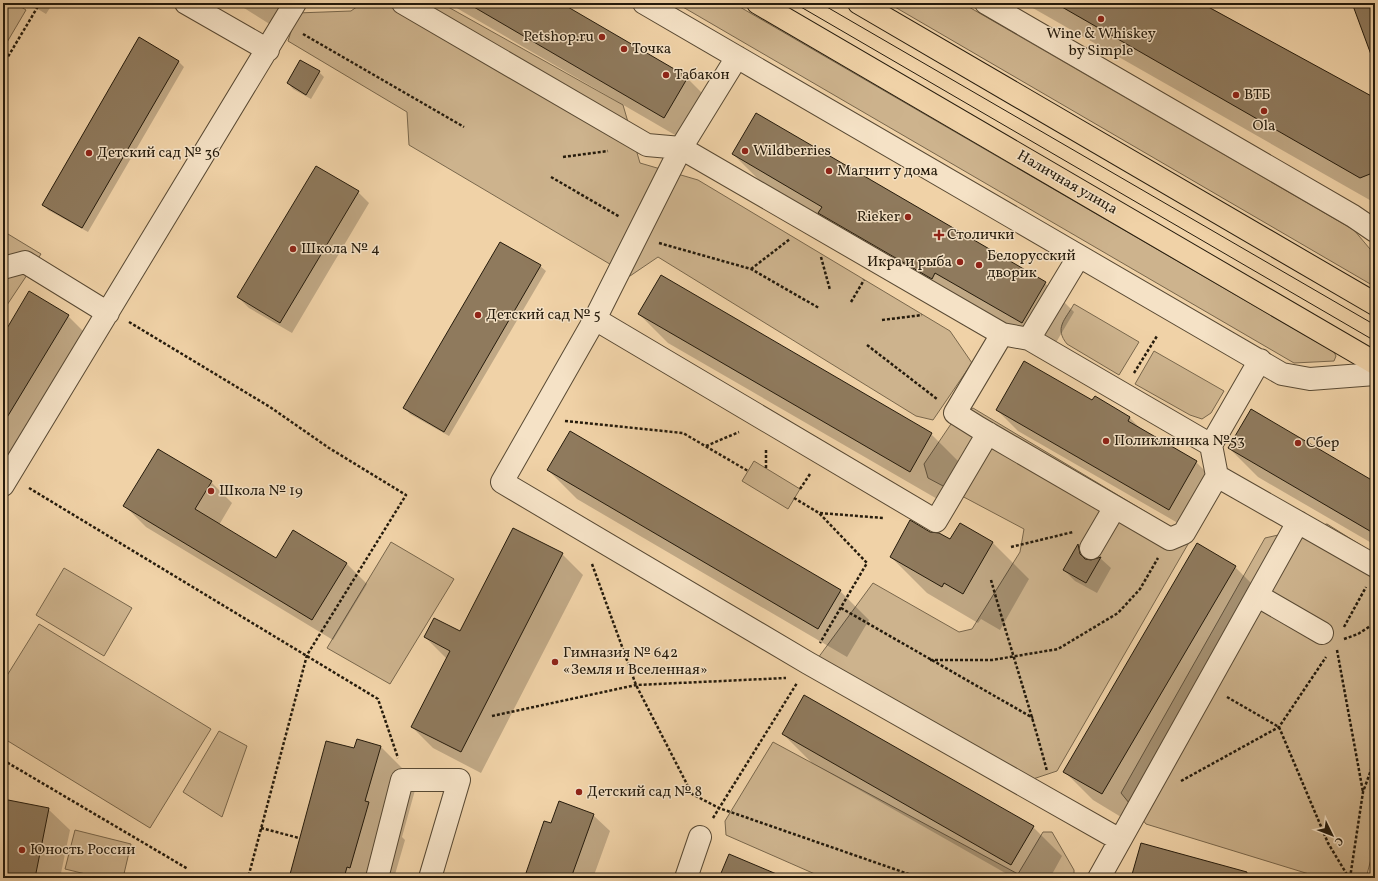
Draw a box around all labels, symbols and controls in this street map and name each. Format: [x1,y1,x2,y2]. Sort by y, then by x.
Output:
marker: Wine & Whiskey by Simple [1096,14,1106,24]
place label: Wine & Whiskey by Simple [1046,24,1156,62]
place label: Petshop.ru [523,27,594,48]
marker: Petshop.ru [597,32,607,42]
place label: Точка [632,39,671,60]
marker: Точка [619,44,629,54]
place label: Табакон [674,65,730,86]
marker: Табакон [661,70,671,80]
place label: ВТБ [1244,85,1271,106]
marker: ВТБ [1231,90,1241,100]
marker: Ola [1259,106,1269,116]
place label: Ola [1253,116,1275,137]
place label: Wildberries [753,141,831,162]
place label: Детский сад № 36 [97,143,220,164]
marker: Wildberries [740,146,750,156]
street label: Наличная улица [1013,146,1121,220]
marker: Детский сад № 36 [84,148,94,158]
place label: Магнит у дома [837,161,938,182]
marker: Магнит у дома [824,166,834,176]
place label: Rieker [857,207,900,228]
marker: Rieker [903,212,913,222]
place label: Столички [947,225,1014,246]
marker: Столички [934,230,944,240]
place label: Школа № 4 [301,239,380,260]
marker: Школа № 4 [288,244,298,254]
place label: Белорусский дворик [987,246,1076,284]
place label: Икра и рыба [867,252,952,273]
marker: Икра и рыба [955,257,965,267]
marker: Белорусский дворик [974,260,984,270]
place label: Детский сад № 5 [486,305,601,326]
marker: Детский сад № 5 [473,310,483,320]
place label: Поликлиника №53 [1114,431,1245,452]
place label: Сбер [1306,433,1339,454]
marker: Поликлиника №53 [1101,436,1111,446]
marker: Сбер [1293,438,1303,448]
place label: Школа № 19 [219,481,303,502]
marker: Школа № 19 [206,486,216,496]
place label: Гимназия № 642 «Земля и Вселенная» [563,643,708,681]
marker: Гимназия № 642 «Земля и Вселенная» [550,657,560,667]
place label: Детский сад № 8 [587,782,702,803]
marker: Детский сад № 8 [574,787,584,797]
north arrow [1312,815,1352,855]
text: С [1330,833,1346,849]
place label: Юность России [30,840,135,861]
marker: Юность России [17,845,27,855]

